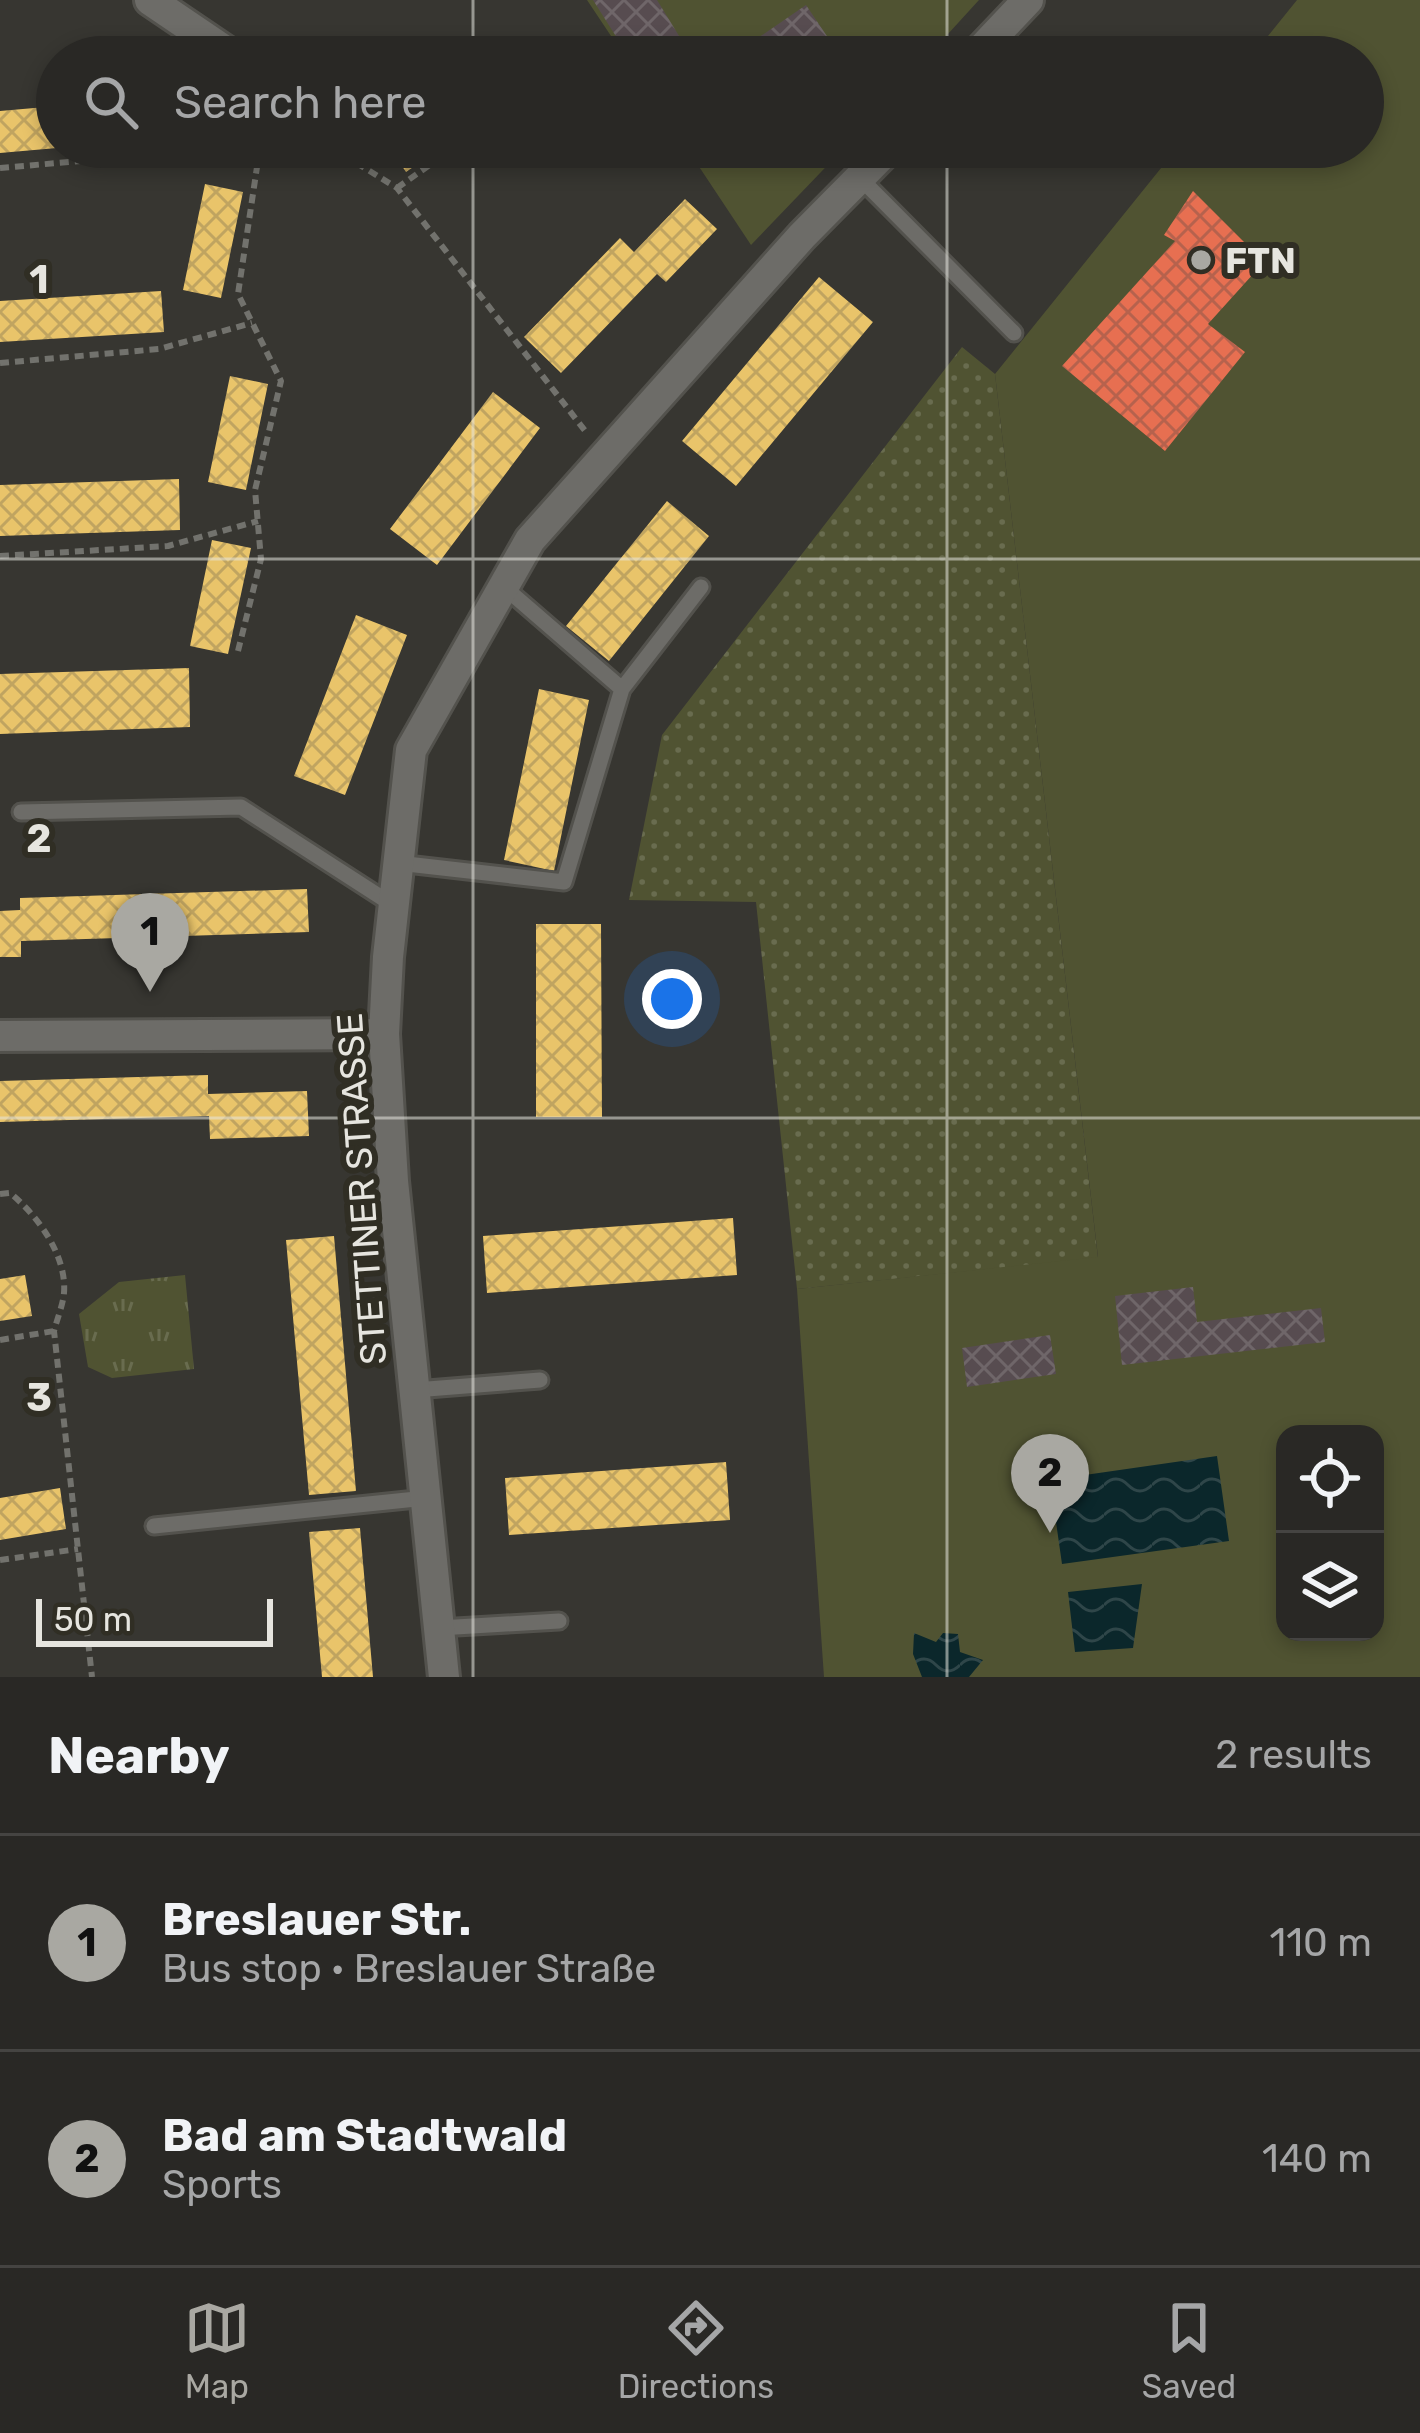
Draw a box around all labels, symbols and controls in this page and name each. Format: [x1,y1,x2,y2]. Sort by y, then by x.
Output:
search box [36,36,1384,168]
icon: search [78,69,144,135]
text: Search here [174,76,426,129]
place label: FTN [1225,239,1296,282]
marker: FTN [1188,247,1214,273]
text: 1 [29,257,49,303]
text: 2 [26,816,52,862]
pin: 1 [111,893,189,992]
your location [642,969,702,1029]
street label: STETTINER STRASSE [328,1012,395,1366]
text: 3 [26,1375,52,1421]
map controls [1276,1425,1384,1641]
button: locate [1276,1425,1384,1533]
pin: 2 [1011,1434,1089,1533]
button: layers [1276,1533,1384,1641]
scale bar [36,1593,273,1646]
text: 50 m [54,1600,132,1639]
text: Nearby [48,1725,230,1786]
text: 2 results [1215,1732,1372,1778]
text: Breslauer Str. [162,1893,471,1946]
text: 1 [77,1920,97,1966]
text: 110 m [1270,1920,1372,1966]
text: Bus stop · Breslauer Straße [162,1946,656,1992]
text: Bad am Stadtwald [162,2109,567,2162]
text: 2 [74,2136,100,2182]
text: 140 m [1262,2136,1372,2182]
text: Sports [162,2162,282,2208]
tab: Map [184,2295,250,2406]
tab: Directions [618,2295,774,2406]
tab: Saved [1142,2295,1236,2406]

